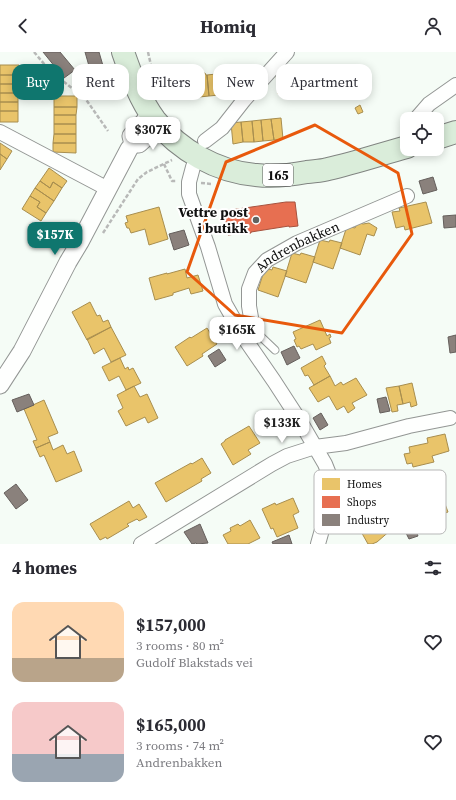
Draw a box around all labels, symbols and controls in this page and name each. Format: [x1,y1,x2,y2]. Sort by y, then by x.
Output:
text: Homiq [200,14,256,39]
icon: back [12,15,34,37]
icon: person [422,15,444,37]
chip: Buy [12,64,64,100]
chip: Rent [72,64,129,100]
chip: Filters [137,64,205,100]
chip: New [213,64,268,100]
chip: Apartment [276,64,372,100]
map controls [400,112,444,156]
button: locate [400,112,444,156]
pin: $307K [125,117,181,151]
text: $307K [134,121,172,138]
road number: 165 [263,164,293,186]
place label: Vettre post i butikk [178,202,249,238]
marker: Vettre post i butikk [251,215,261,225]
street label: Andrenbakken [251,216,343,277]
pin: $157K [27,222,83,256]
text: $157K [36,226,74,243]
pin: $165K [209,317,265,351]
text: $165K [218,321,256,338]
pin: $133K [254,410,310,444]
text: $133K [263,414,301,431]
legend [314,470,446,534]
text: Homes [347,477,382,492]
text: Shops [347,495,376,510]
text: Industry [347,513,389,528]
text: 4 homes [12,556,77,580]
icon: filters [422,557,444,579]
text: $157,000 [136,613,206,637]
icon: home [44,618,92,666]
icon: heart [422,631,444,653]
text: 3 rooms · 80 m² [136,637,224,654]
text: Gudolf Blakstads vei [136,654,253,671]
text: $165,000 [136,713,206,737]
icon: home [44,718,92,766]
icon: heart [422,731,444,753]
text: 3 rooms · 74 m² [136,737,224,754]
text: Andrenbakken [136,754,222,771]

